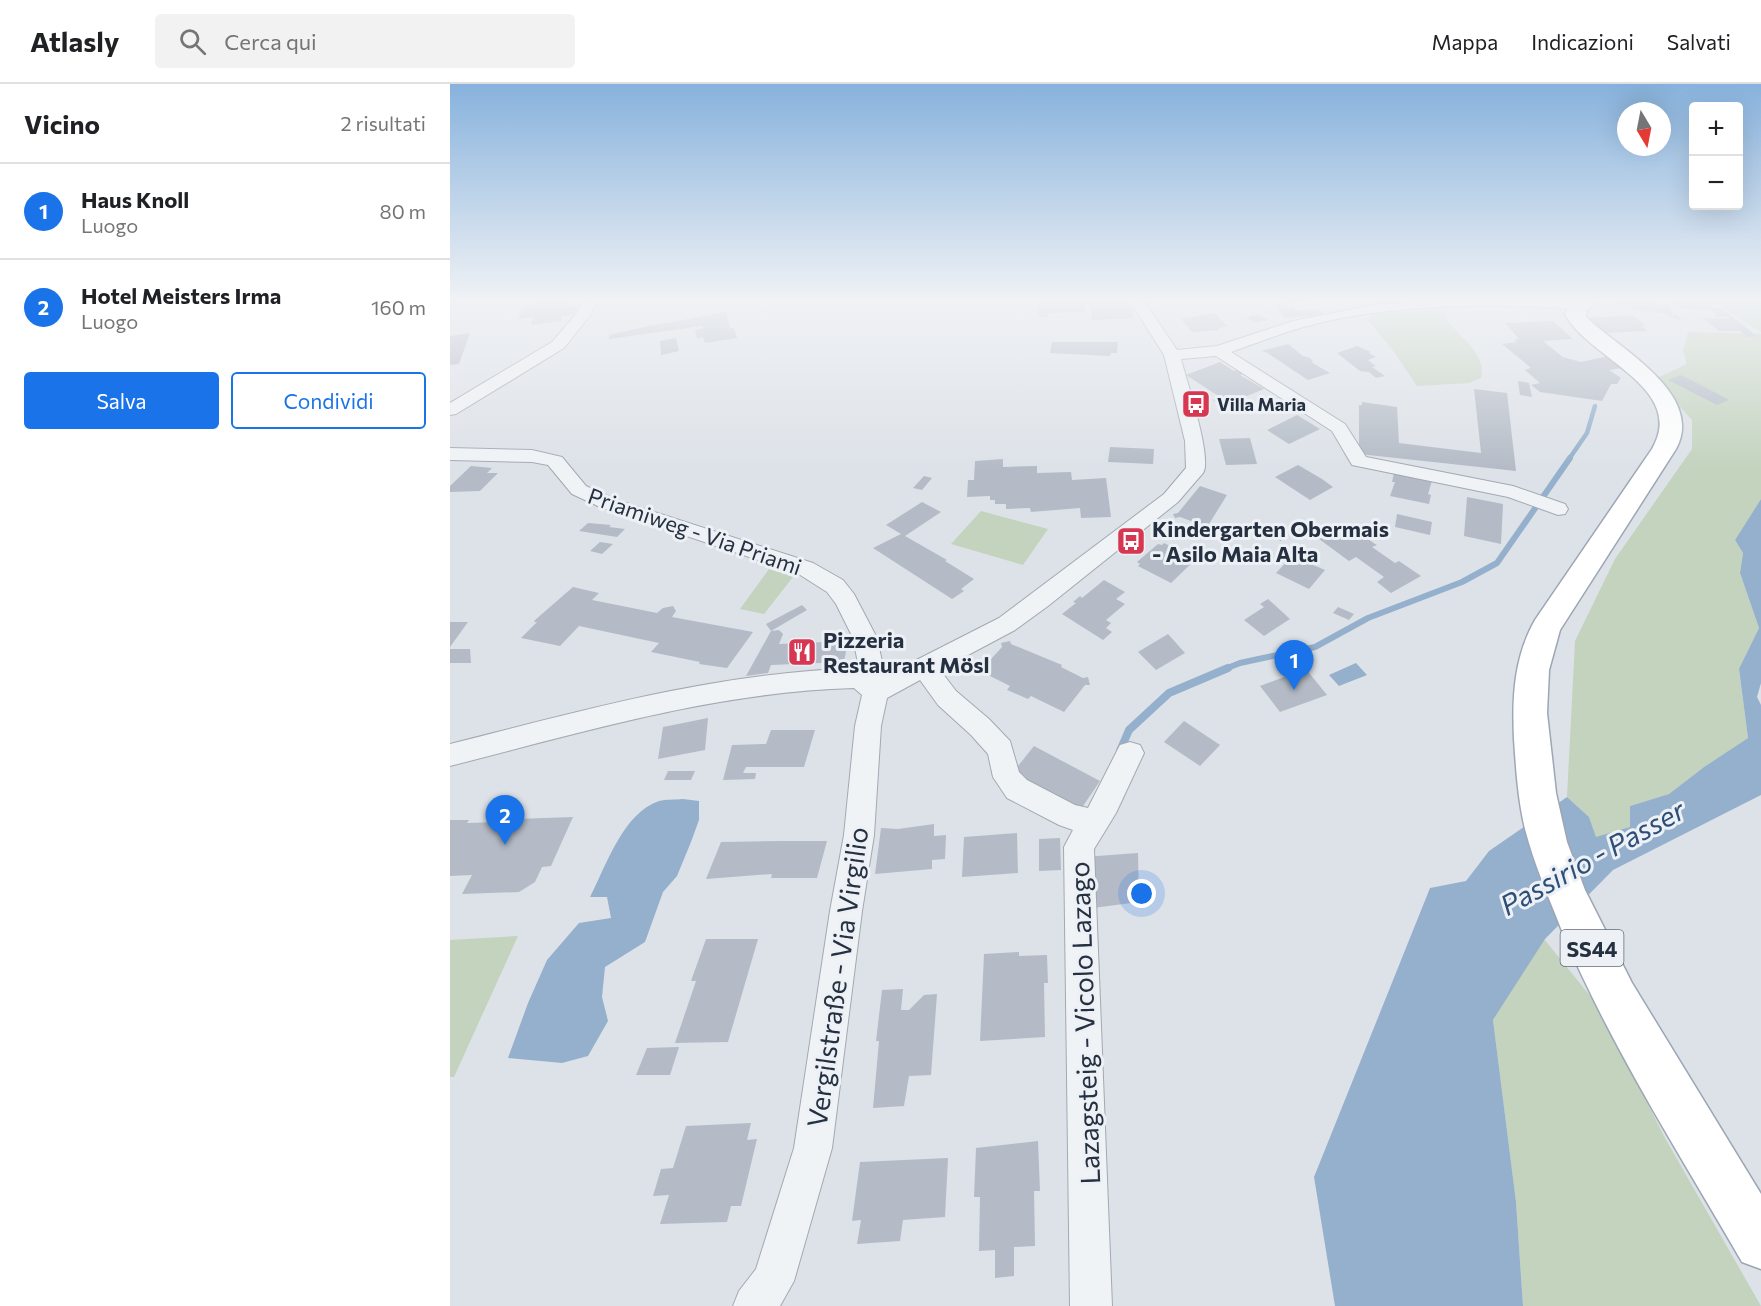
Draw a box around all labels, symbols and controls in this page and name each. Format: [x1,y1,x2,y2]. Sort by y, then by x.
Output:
search box [155,14,575,68]
text: Atlasly [30,24,119,58]
icon: search [176,25,209,58]
text: Cerca qui [224,28,317,55]
text: Mappa [1431,29,1498,54]
text: Indicazioni [1531,29,1634,54]
text: Salvati [1667,29,1731,54]
north arrow [1617,102,1671,156]
map controls [1689,102,1743,210]
button: + [1689,102,1743,156]
text: Vicino [24,108,100,139]
text: 2 risultati [341,111,426,135]
button: − [1689,156,1743,210]
text: Haus Knoll [81,186,189,213]
text: 1 [39,199,48,223]
text: 80 m [380,199,426,223]
text: Luogo [81,213,138,237]
text: Hotel Meisters Irma [81,282,281,309]
text: 2 [38,295,49,319]
text: 160 m [371,295,426,319]
text: Luogo [81,309,138,333]
button: Salva [24,372,219,429]
button: Condividi [231,372,426,429]
bus stop icon: Villa Maria [1180,388,1212,420]
place label: Villa Maria [1217,393,1306,415]
street label: Priamiweg - Via Priami [585,482,805,580]
place label: Kindergarten Obermais - Asilo Maia Alta [1152,515,1389,567]
bus stop icon: Kindergarten Obermais - Asilo Maia Alta [1115,525,1147,557]
place label: Pizzeria Restaurant Mösl [823,626,989,678]
restaurant icon: Pizzeria Restaurant Mösl [786,636,818,668]
pin: 1 [1274,640,1314,690]
water label: Passirio - Passer [1494,792,1691,922]
pin: 2 [486,796,524,845]
street label: Vergilstraße - Via Virgilio [800,825,874,1129]
street label: Lazagsteig - Vicolo Lazago [1062,861,1106,1185]
your location [1127,879,1156,908]
road number: SS44 [1560,930,1624,966]

